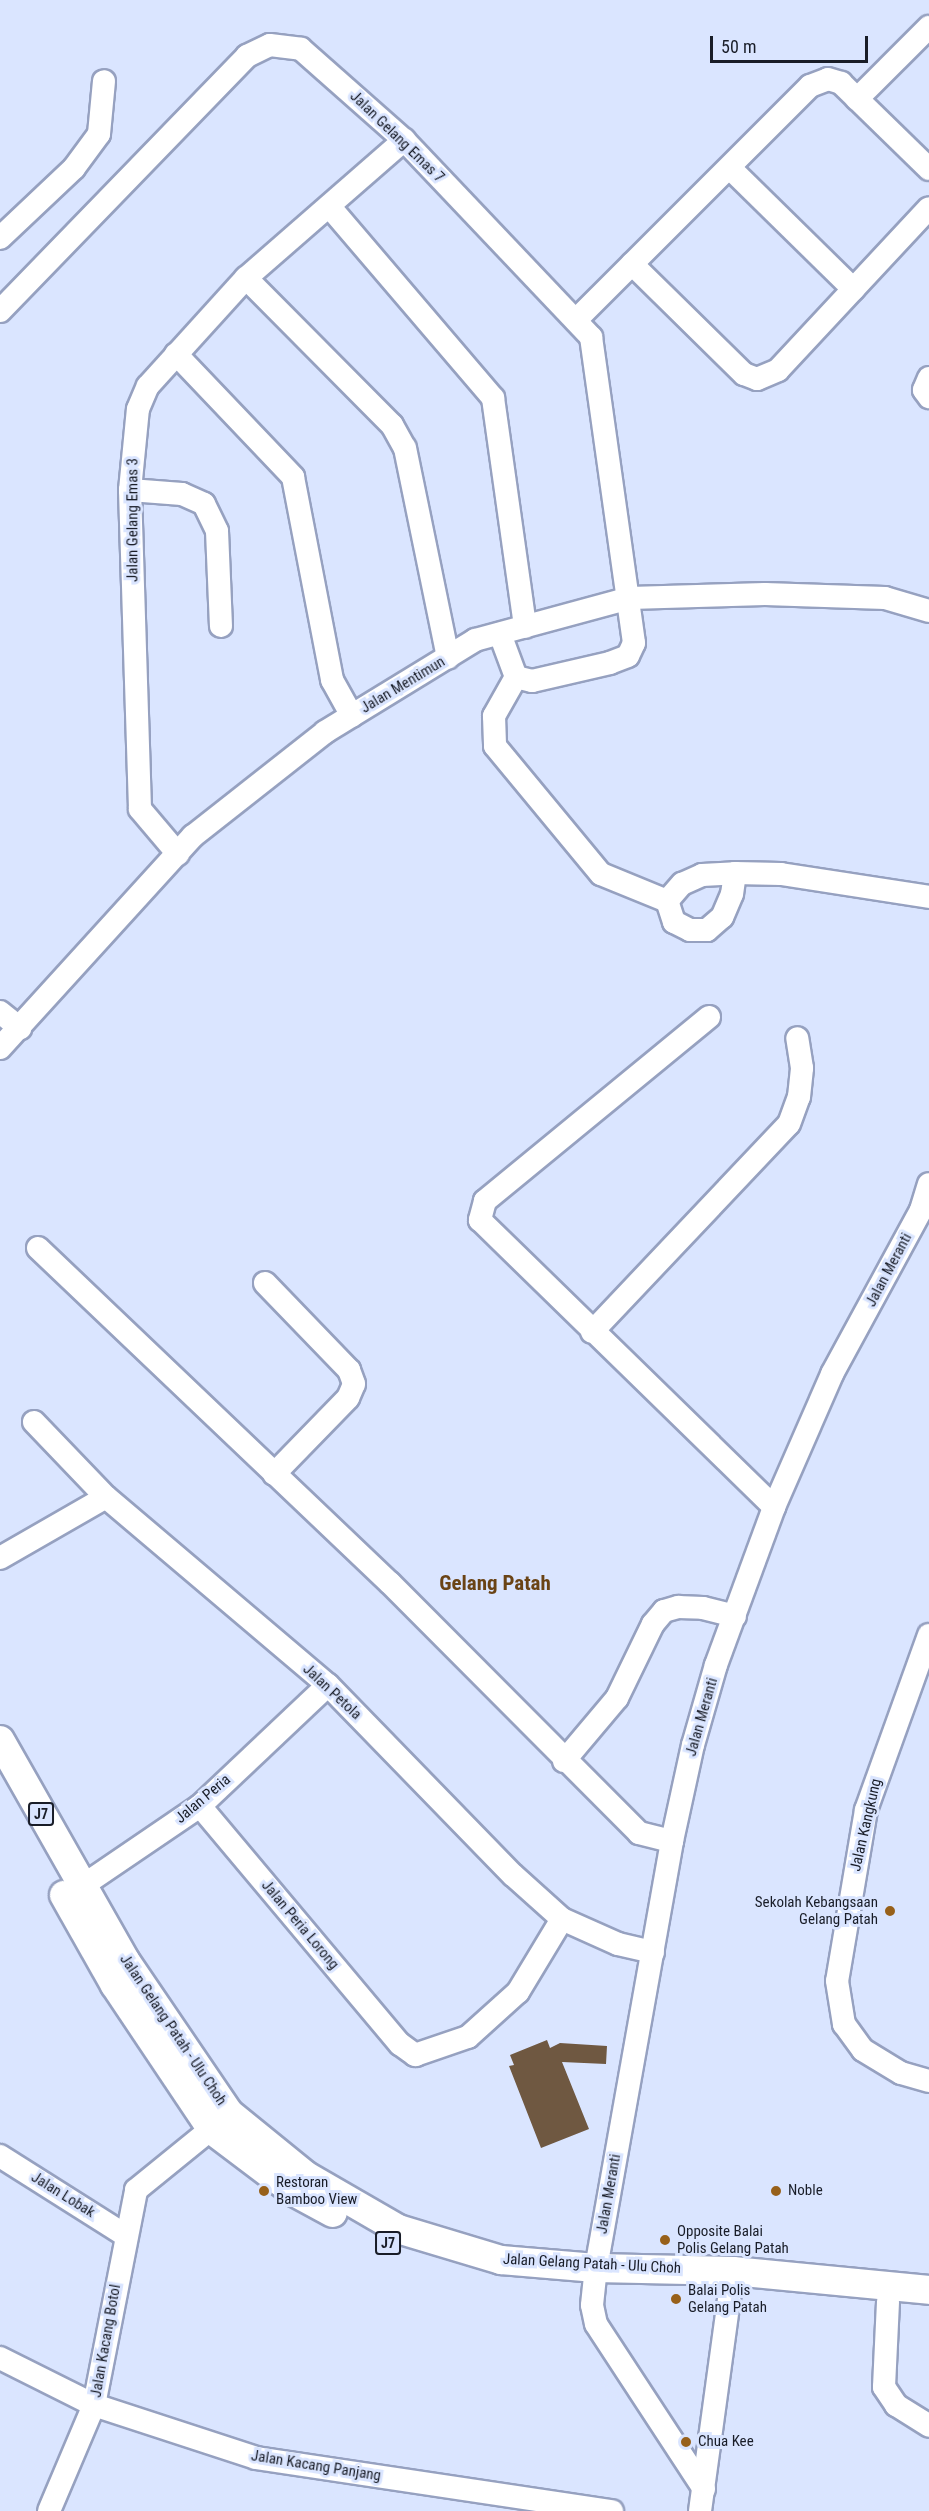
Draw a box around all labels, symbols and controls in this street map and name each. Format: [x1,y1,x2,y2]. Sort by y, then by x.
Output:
scale bar [713,24,870,62]
text: 50 m [721,36,756,57]
street label: Jalan Gelang Emas 7 [346,87,448,187]
street label: Jalan Gelang Emas 3 [124,458,142,582]
street label: Jalan Mentimun [358,653,448,717]
street label: Jalan Meranti [862,1230,916,1310]
district label: Gelang Patah [439,1570,551,1596]
street label: Jalan Petola [299,1660,365,1724]
street label: Jalan Meranti [682,1676,722,1758]
street label: Jalan Peria [172,1771,234,1827]
street label: Jalan Kangkung [847,1777,885,1873]
road number: J7 [28,1803,54,1825]
street label: Jalan Peria Lorong [257,1877,343,1973]
place label: Sekolah Kebangsaan Gelang Patah [755,1893,878,1928]
marker: Sekolah Kebangsaan Gelang Patah [883,1904,897,1918]
street label: Jalan Gelang Patah - Ulu Choh [116,1951,230,2109]
street label: Jalan Meranti [593,2153,625,2235]
street label: Jalan Lobak [28,2168,98,2222]
place label: Restoran Bamboo View [276,2173,357,2208]
place label: Noble [788,2182,823,2200]
marker: Restoran Bamboo View [257,2184,271,2198]
marker: Noble [769,2184,783,2198]
place label: Opposite Balai Polis Gelang Patah [677,2222,789,2257]
road number: J7 [374,2232,402,2254]
marker: Opposite Balai Polis Gelang Patah [658,2233,672,2247]
street label: Jalan Gelang Patah - Ulu Choh [502,2250,682,2278]
place label: Balai Polis Gelang Patah [688,2281,767,2316]
street label: Jalan Kacang Botol [87,2283,125,2399]
marker: Balai Polis Gelang Patah [669,2292,683,2306]
place label: Chua Kee [698,2433,754,2451]
marker: Chua Kee [679,2435,693,2449]
street label: Jalan Kacang Panjang [250,2447,382,2485]

